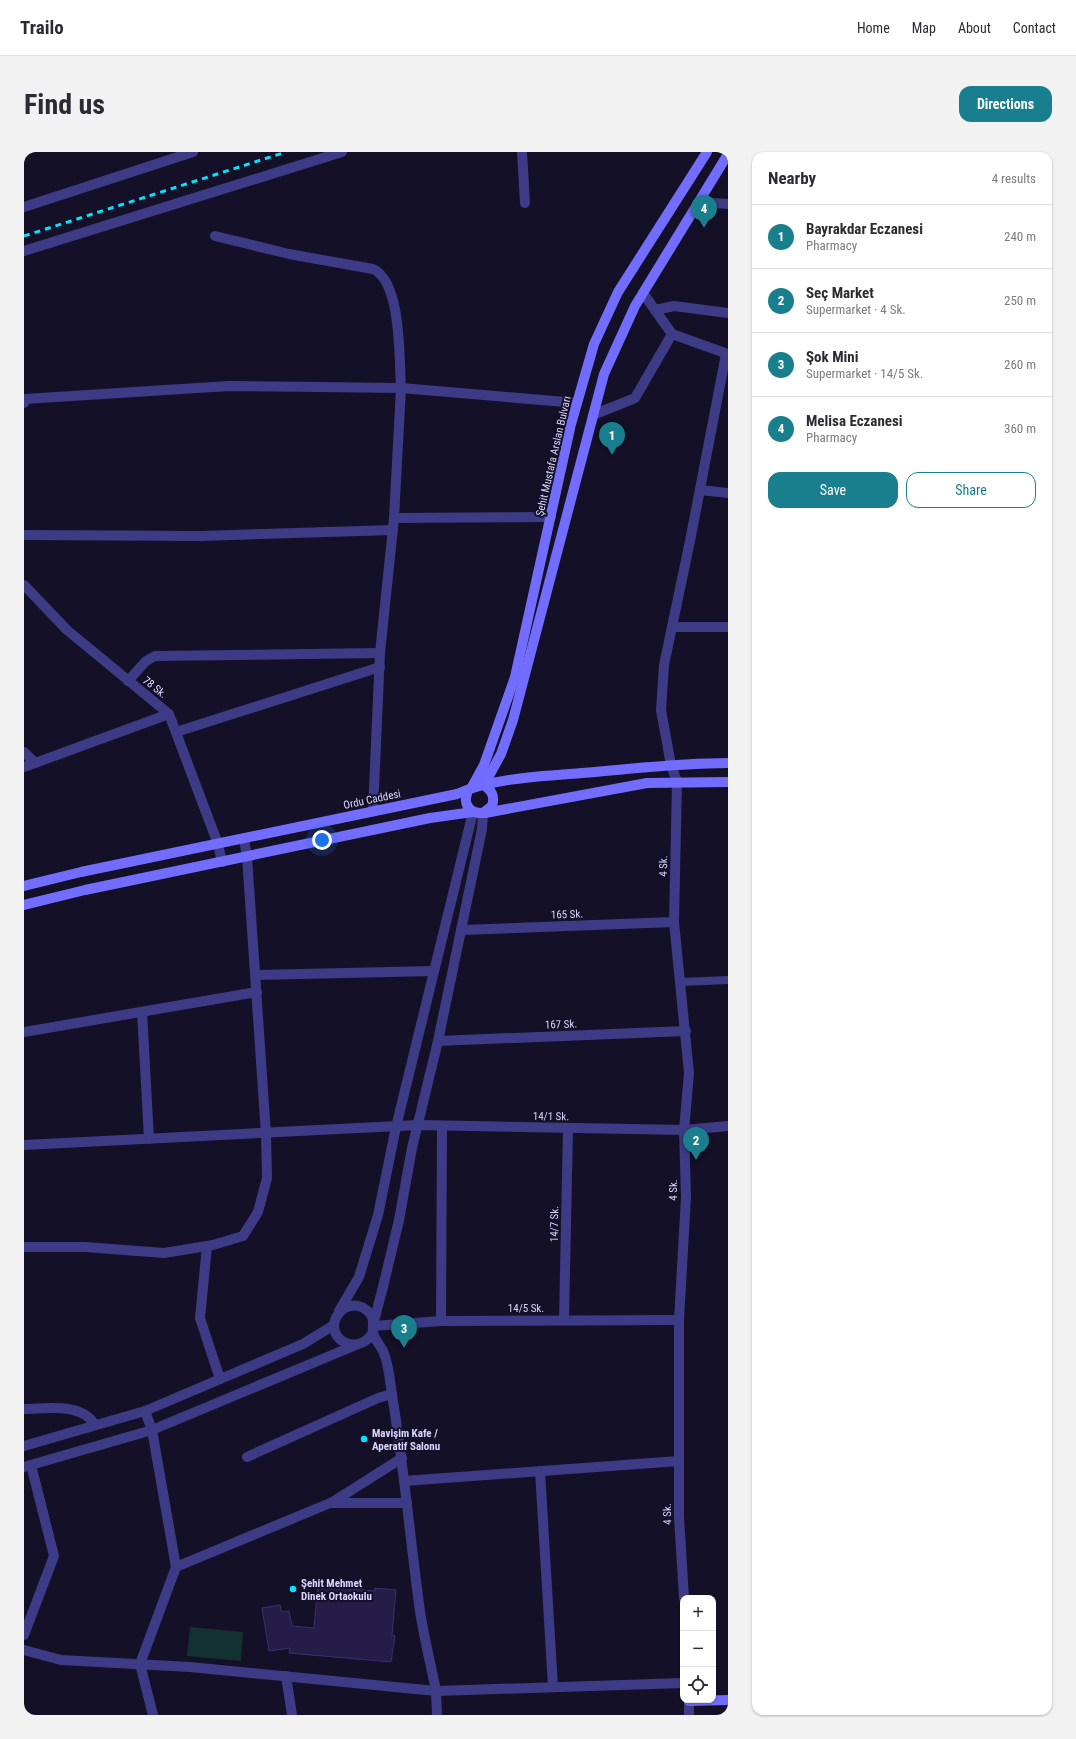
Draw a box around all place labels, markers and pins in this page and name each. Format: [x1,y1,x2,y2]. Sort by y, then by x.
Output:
pin: 4 [691,195,717,228]
pin: 1 [599,422,625,455]
pin: 2 [683,1127,709,1160]
pin: 3 [391,1315,417,1348]
place label: Mavişim Kafe / Aperatif Salonu [372,1427,440,1453]
marker: Mavişim Kafe / Aperatif Salonu [359,1434,369,1444]
place label: Şehit Mehmet Dinek Ortaokulu [301,1577,372,1603]
marker: Şehit Mehmet Dinek Ortaokulu [288,1584,298,1594]

